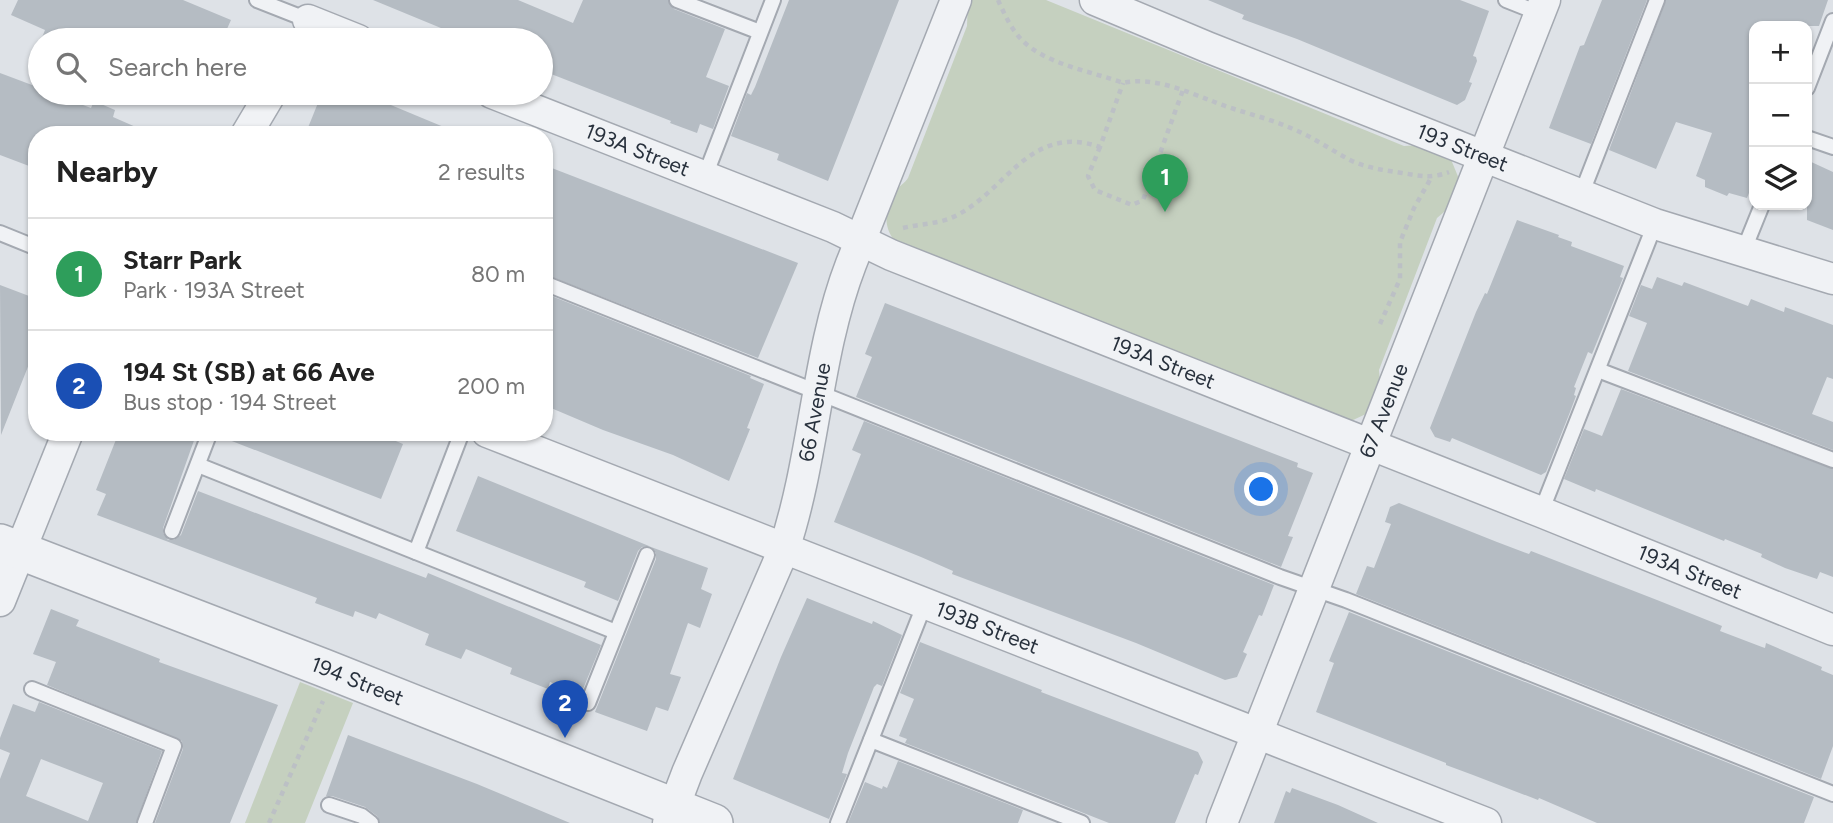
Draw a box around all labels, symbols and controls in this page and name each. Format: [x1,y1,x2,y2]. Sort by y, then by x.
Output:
map controls [1749,21,1812,210]
button: + [1749,21,1812,84]
search box [28,28,553,105]
icon: search [52,48,90,86]
text: Search here [108,51,247,83]
button: − [1749,84,1812,147]
street label: 193A Street [581,118,693,181]
street label: 193 Street [1413,118,1512,177]
button: layers [1749,147,1812,210]
text: Nearby [56,153,158,190]
pin: 1 [1142,154,1188,212]
text: 2 results [438,158,525,186]
text: Starr Park [123,244,242,276]
text: 1 [74,260,84,288]
text: 80 m [471,260,525,288]
text: Park · 193A Street [123,276,305,304]
street label: 193A Street [1107,330,1219,394]
text: 194 St (SB) at 66 Ave [123,356,375,388]
street label: 66 Avenue [793,360,836,464]
street label: 67 Avenue [1354,360,1413,461]
text: 2 [72,372,86,400]
text: 200 m [457,372,525,400]
text: Bus stop · 194 Street [123,388,337,416]
your location [1244,472,1278,506]
street label: 193A Street [1634,539,1746,604]
street label: 193B Street [932,596,1043,659]
street label: 194 Street [307,651,407,710]
pin: 2 [542,680,588,738]

